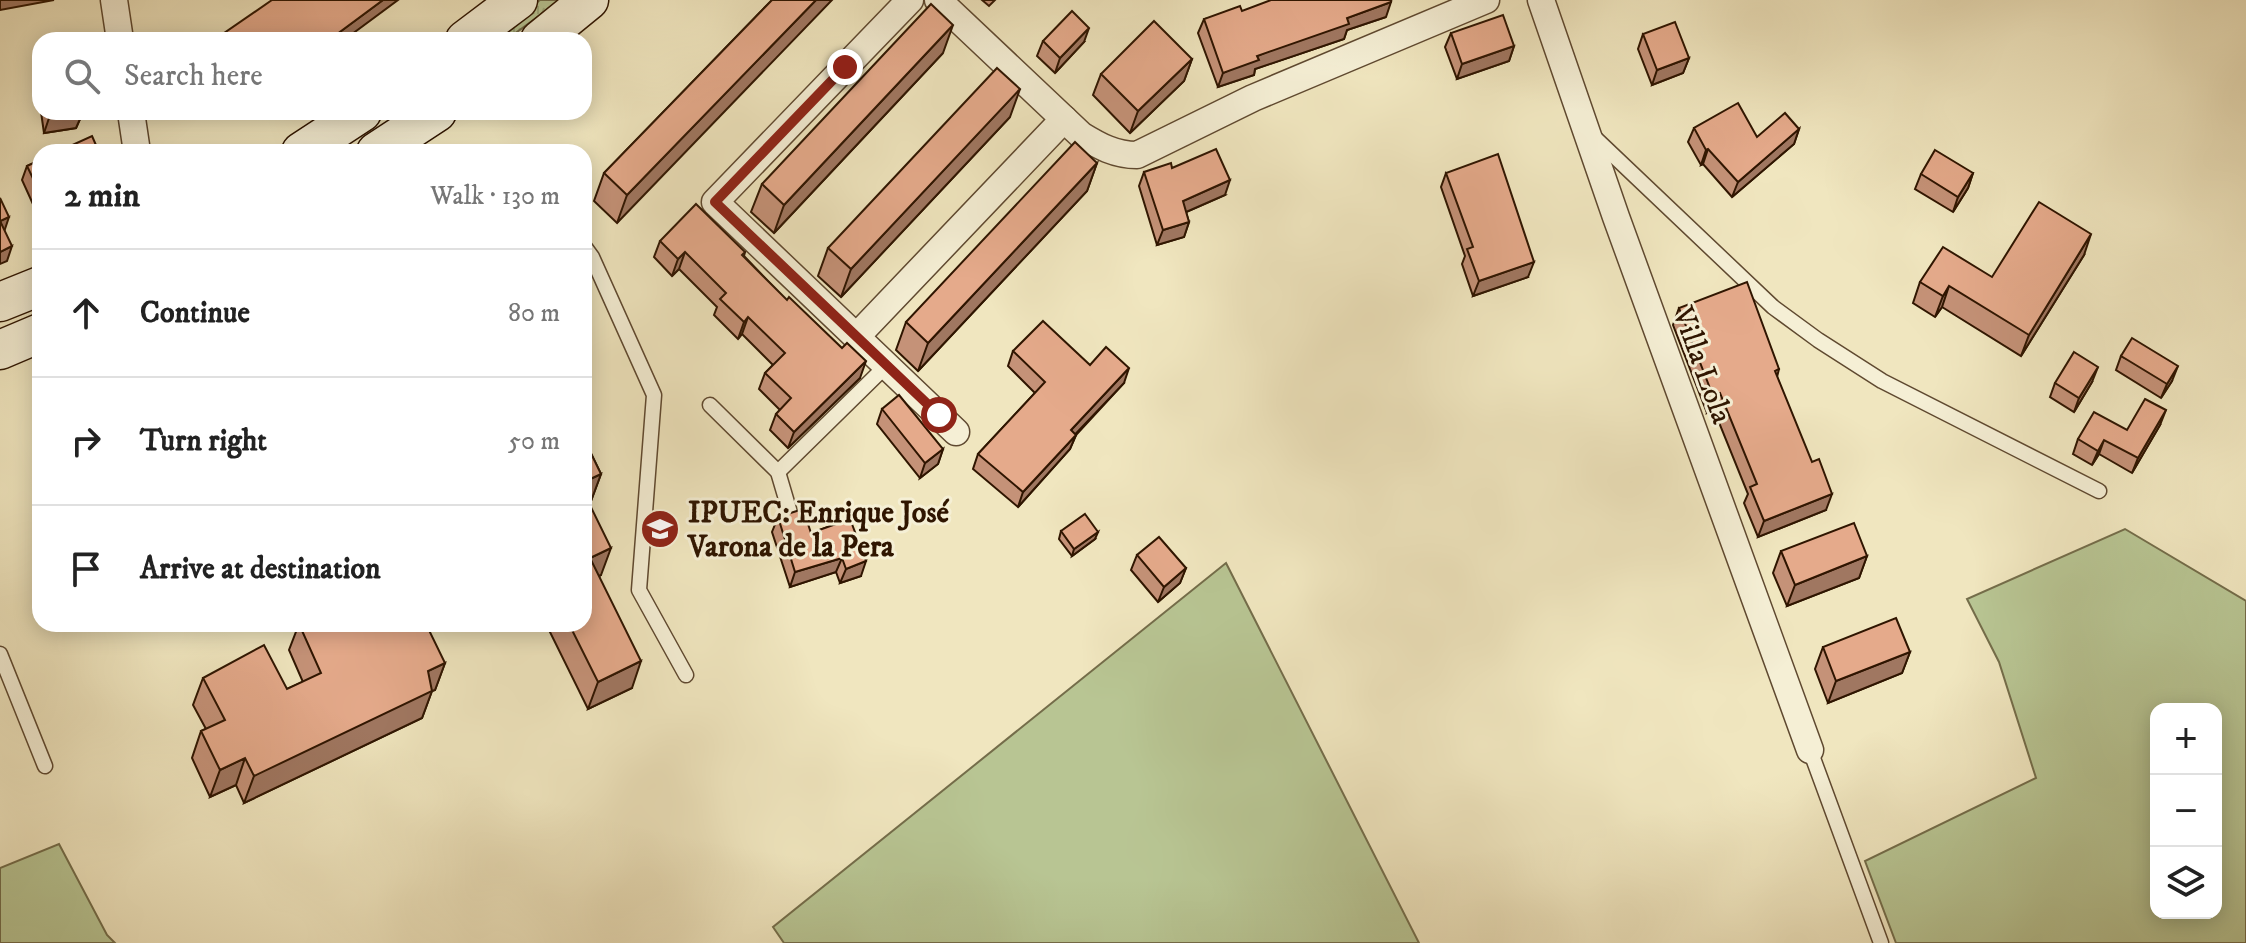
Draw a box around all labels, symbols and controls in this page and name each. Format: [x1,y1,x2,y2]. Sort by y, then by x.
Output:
search box [32,32,592,120]
route end [827,49,863,85]
icon: search [60,54,104,98]
text: Search here [124,58,263,95]
text: 2 min [64,175,140,217]
text: Walk · 130 m [430,180,560,213]
icon: ahead [64,291,108,335]
text: Continue [140,295,250,332]
text: 80 m [508,297,560,330]
street label: Villa Lola [1663,301,1740,429]
route start [921,397,957,433]
icon: right [64,419,108,463]
text: Turn right [140,423,267,460]
text: 50 m [508,425,560,458]
place label: IPUEC: Enrique José Varona de la Pera [687,495,949,566]
school or university icon: IPUEC: Enrique José Varona de la Pera [639,508,681,550]
icon: arrive [64,547,108,591]
text: Arrive at destination [140,551,381,588]
map controls [2150,703,2222,919]
button: + [2150,703,2222,775]
button: − [2150,775,2222,847]
button: layers [2150,847,2222,919]

